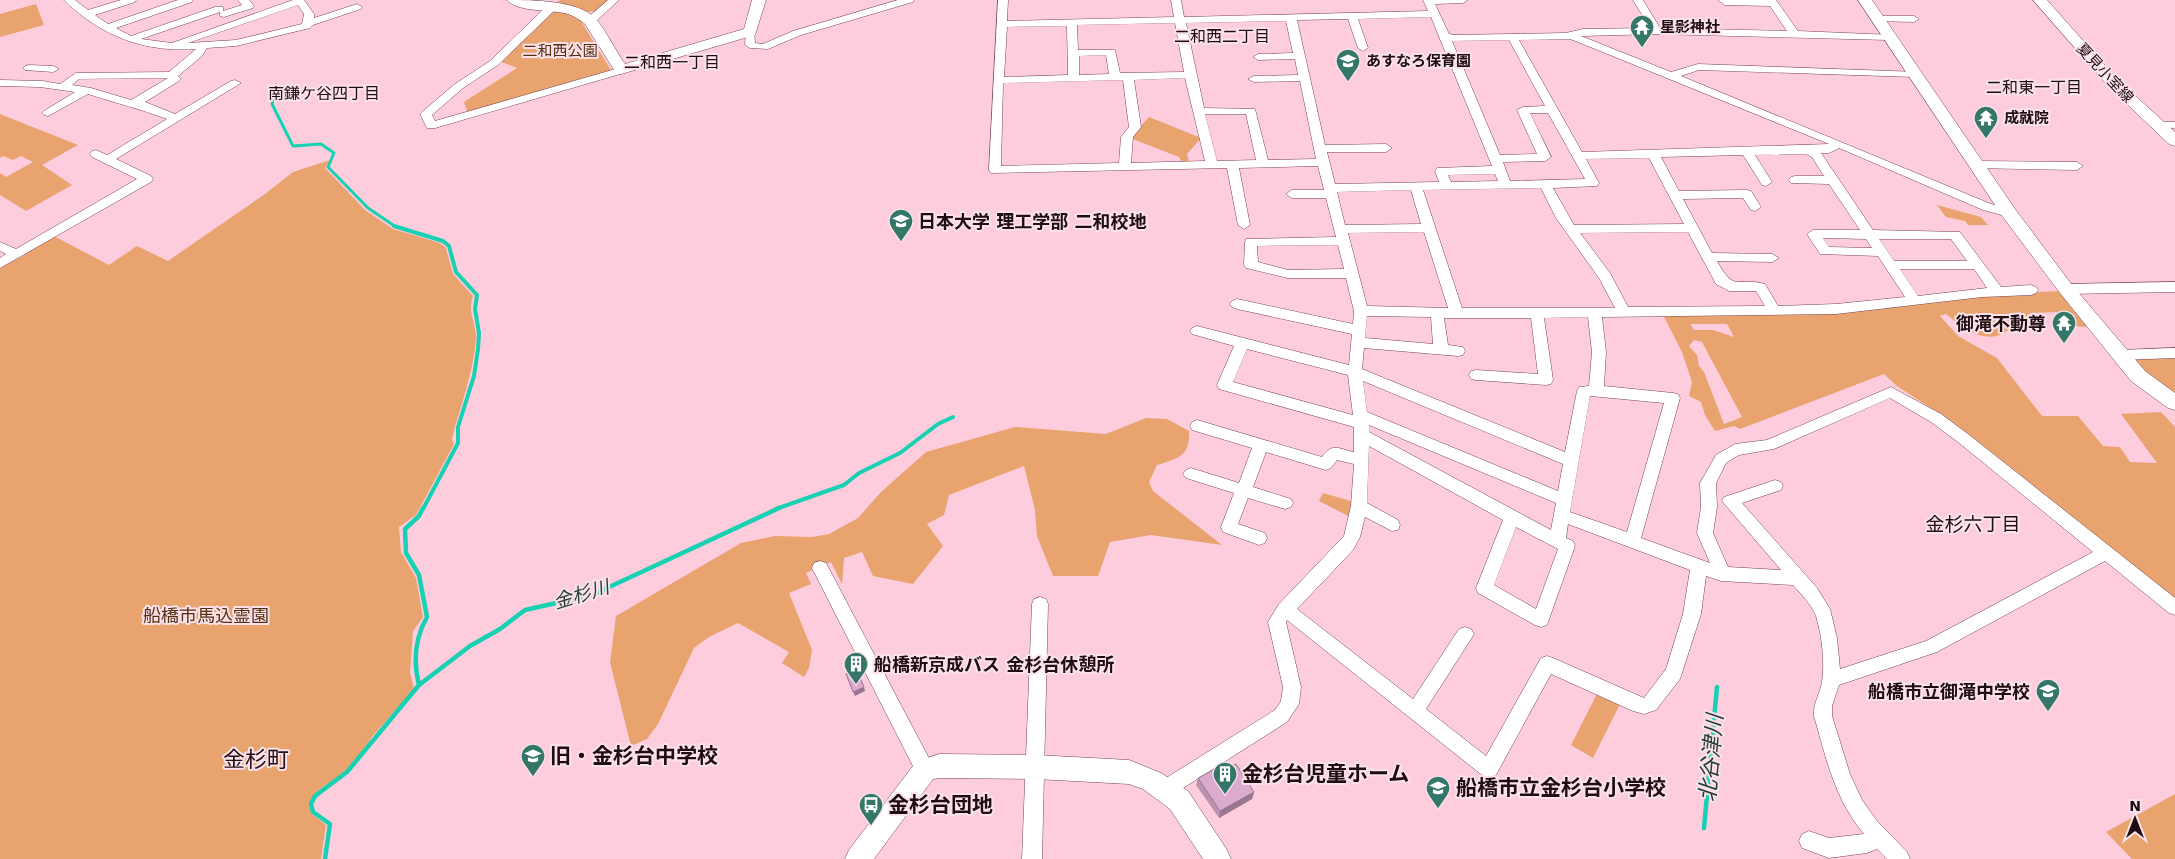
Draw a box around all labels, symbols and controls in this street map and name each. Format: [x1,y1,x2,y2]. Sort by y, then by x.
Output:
temple icon: 星影神社 [1629,14,1655,48]
place label: 星影神社 [1660,18,1720,36]
district label: 二和西二丁目 [1174,27,1270,46]
street label: 夏見小室線 [2073,39,2137,107]
park label: 二和西公園 [522,42,598,60]
school or university icon: あすなろ保育園 [1335,48,1361,82]
place label: あすなろ保育園 [1366,52,1471,70]
district label: 二和西一丁目 [624,53,720,72]
district label: 二和東一丁目 [1986,78,2082,97]
district label: 南鎌ケ谷四丁目 [268,84,380,103]
temple icon: 成就院 [1973,105,1999,139]
place label: 成就院 [2004,109,2049,127]
school or university icon: 日本大学 理工学部 二和校地 [888,208,914,242]
place label: 日本大学 理工学部 二和校地 [918,211,1147,232]
temple icon: 御滝不動尊 [2051,310,2077,344]
place label: 御滝不動尊 [1955,313,2046,334]
district label: 金杉六丁目 [1925,513,2021,535]
water label: 金杉川 [551,575,613,613]
park label: 船橋市馬込霊園 [143,605,269,626]
building icon: 船橋新京成バス 金杉台休憩所 [843,651,869,685]
place label: 船橋新京成バス 金杉台休憩所 [874,654,1114,675]
school or university icon: 船橋市立御滝中学校 [2035,678,2061,712]
place label: 船橋市立御滝中学校 [1868,681,2030,702]
water label: 北谷津川 [1695,711,1727,803]
school or university icon: 旧・金杉台中学校 [520,743,546,777]
place label: 旧・金杉台中学校 [550,744,718,768]
district label: 金杉町 [223,747,289,772]
building icon: 金杉台児童ホーム [1212,761,1238,795]
place label: 金杉台児童ホーム [1242,762,1409,786]
school or university icon: 船橋市立金杉台小学校 [1425,775,1451,809]
place label: 船橋市立金杉台小学校 [1456,776,1666,800]
bus stop icon: 金杉台団地 [858,792,884,826]
place label: 金杉台団地 [888,793,993,817]
north arrow [2110,794,2160,844]
text: N [2129,798,2141,814]

